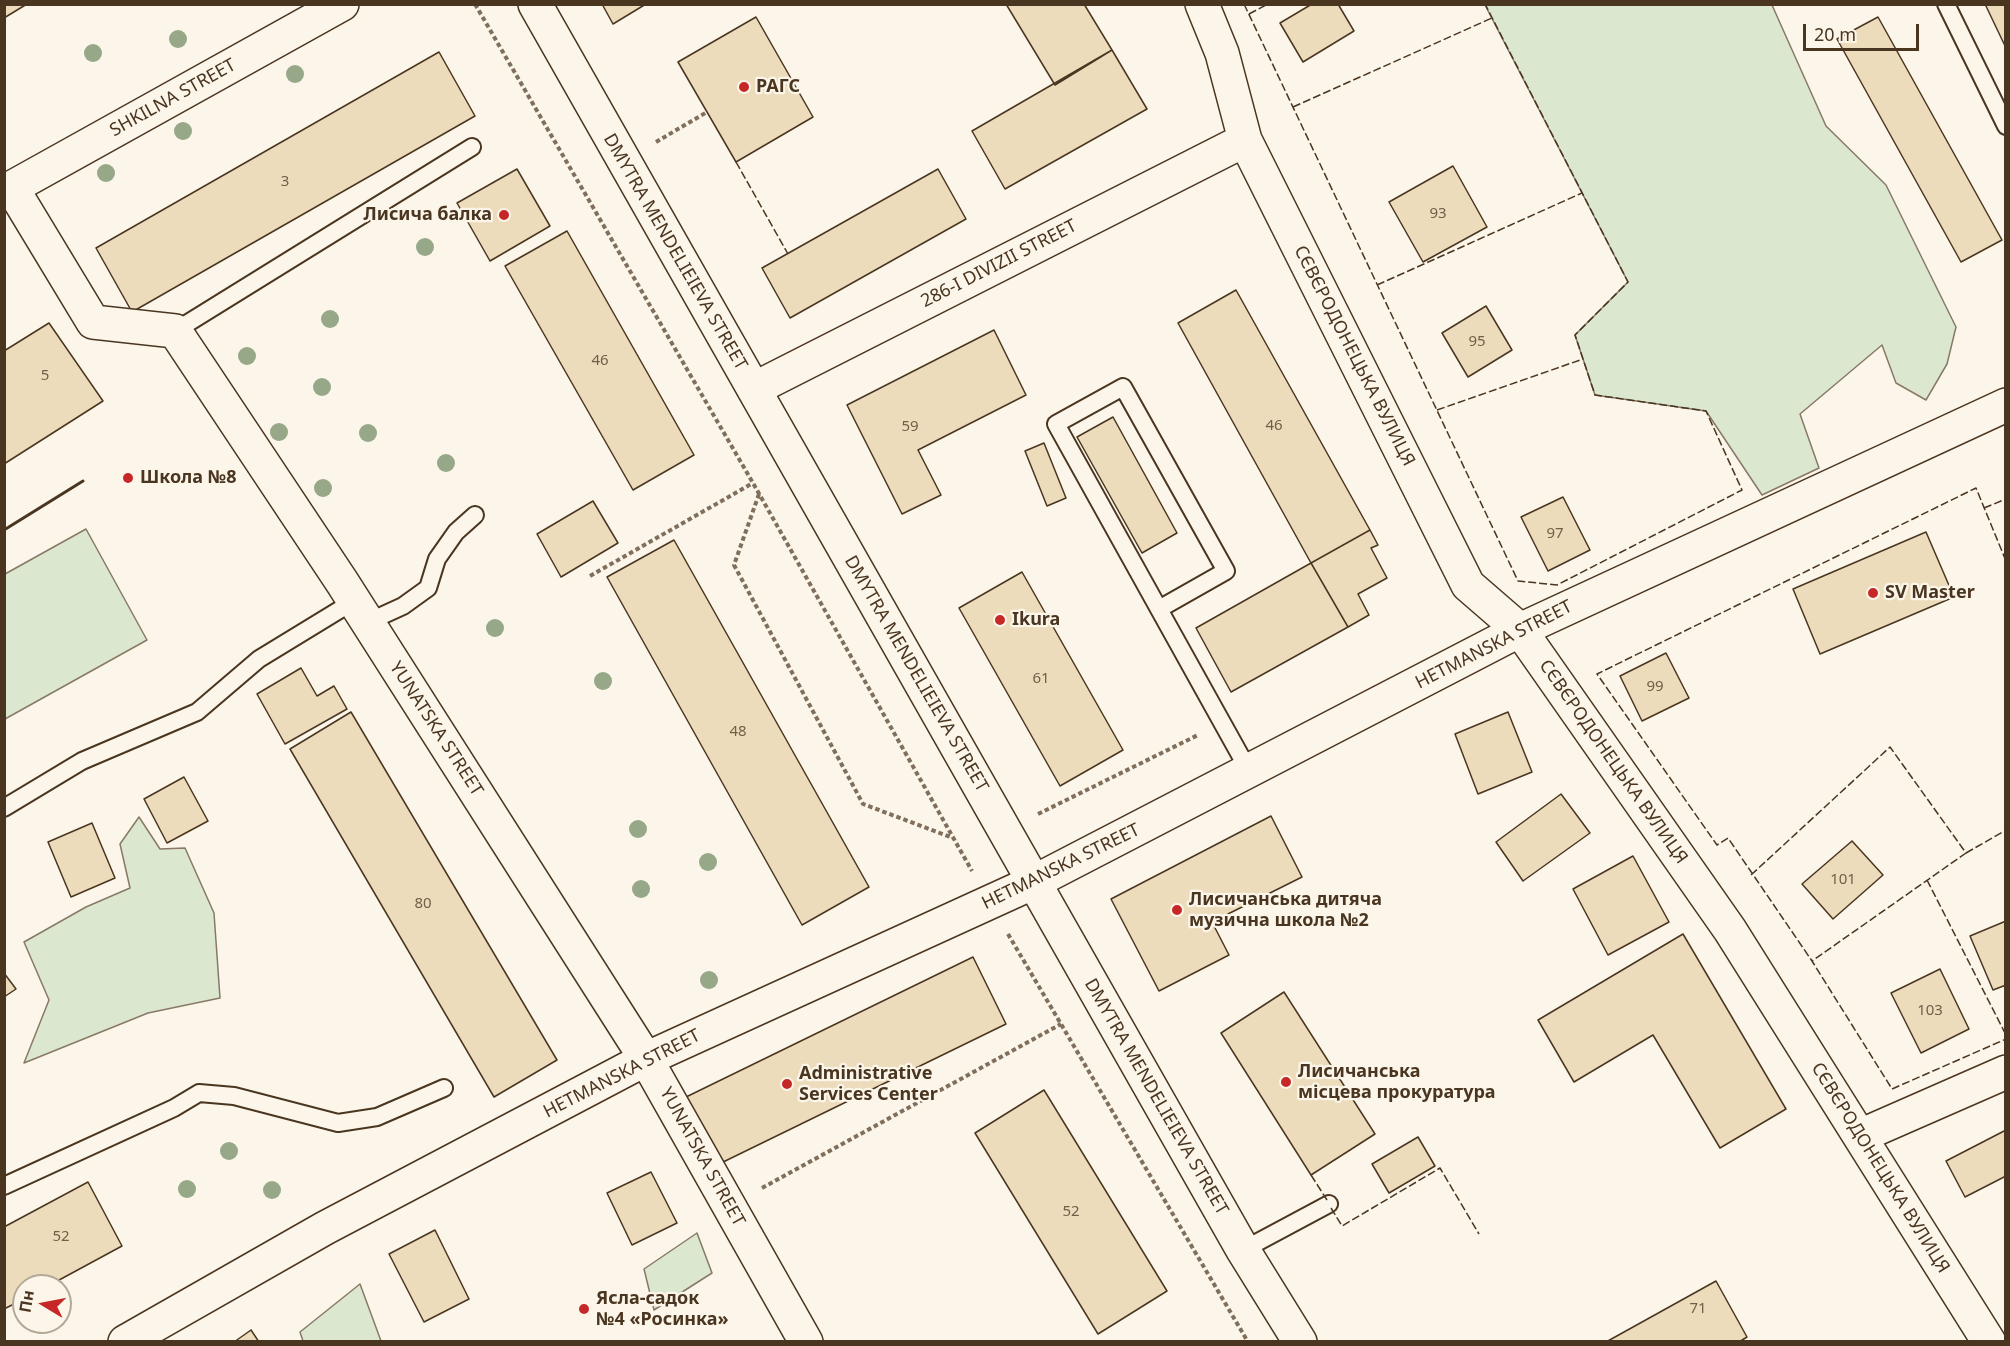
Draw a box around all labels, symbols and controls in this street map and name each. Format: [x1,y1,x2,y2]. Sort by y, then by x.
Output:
scale bar [1806,12,1922,50]
text: 20 m [1814,22,1856,46]
street label: SHKILNA STREET [106,54,240,142]
place label: РАГС [756,76,800,98]
marker: РАГС [737,80,751,94]
street label: DMYTRA MENDELIEIEVA STREET [598,130,752,374]
house number: 3 [281,173,289,191]
place label: Лисича балка [364,204,492,226]
house number: 93 [1429,205,1447,223]
marker: Лисича балка [497,208,511,222]
street label: 286-I DIVIZII STREET [918,215,1080,313]
street label: СЄВЄРОДОНЕЦЬКА ВУЛИЦЯ [1289,242,1419,470]
house number: 95 [1468,333,1486,351]
house number: 46 [591,352,609,370]
house number: 5 [41,367,49,385]
house number: 46 [1265,417,1283,435]
house number: 59 [901,418,919,436]
place label: Школа №8 [140,467,237,489]
marker: Школа №8 [121,471,135,485]
house number: 97 [1546,525,1564,543]
street label: DMYTRA MENDELIEIEVA STREET [839,552,993,796]
place label: SV Master [1885,582,1975,604]
marker: SV Master [1866,586,1880,600]
street label: HETMANSKA STREET [1412,596,1576,694]
place label: Ikura [1012,609,1060,631]
marker: Ikura [993,613,1007,627]
street label: СЄВЄРОДОНЕЦЬКА ВУЛИЦЯ [1534,656,1692,868]
street label: YUNATSKA STREET [385,658,487,800]
house number: 61 [1032,670,1050,688]
house number: 99 [1646,678,1664,696]
house number: 48 [729,723,747,741]
street label: HETMANSKA STREET [978,819,1144,915]
house number: 101 [1830,871,1856,889]
place label: Лисичанська дитяча музична школа №2 [1189,889,1382,932]
house number: 80 [414,895,432,913]
marker: Лисичанська дитяча музична школа №2 [1170,903,1184,917]
street label: DMYTRA MENDELIEIEVA STREET [1079,975,1233,1219]
house number: 103 [1917,1002,1943,1020]
street label: HETMANSKA STREET [540,1025,704,1123]
street label: СЄВЄРОДОНЕЦЬКА ВУЛИЦЯ [1806,1059,1954,1277]
place label: Лисичанська місцева прокуратура [1298,1061,1496,1104]
place label: Administrative Services Center [799,1063,938,1106]
marker: Лисичанська місцева прокуратура [1279,1075,1293,1089]
marker: Administrative Services Center [780,1077,794,1091]
street label: YUNATSKA STREET [655,1084,749,1230]
house number: 52 [1062,1203,1080,1221]
house number: 52 [52,1228,70,1246]
north arrow [12,1274,72,1334]
text: Пн [13,1288,39,1314]
place label: Ясла-садок №4 «Росинка» [596,1288,729,1330]
house number: 71 [1689,1300,1707,1318]
marker: Ясла-садок №4 «Росинка» [577,1302,591,1316]

